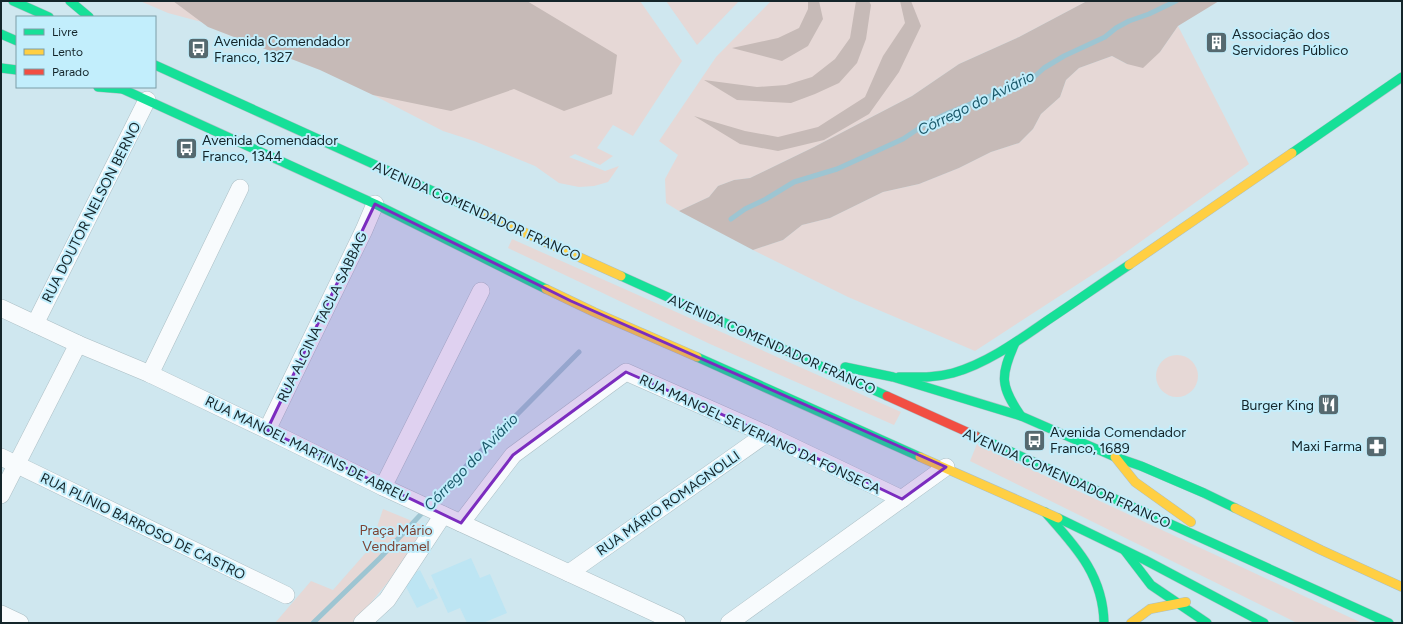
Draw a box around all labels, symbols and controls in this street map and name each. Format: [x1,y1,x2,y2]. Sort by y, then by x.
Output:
legend [16,16,156,88]
text: Livre [52,25,78,39]
place label: Associação dos Servidores Público [1232,26,1348,59]
building icon: Associação dos Servidores Público [1204,29,1230,55]
place label: Avenida Comendador Franco, 1327 [214,33,350,66]
bus stop icon: Avenida Comendador Franco, 1327 [186,36,212,62]
text: Lento [52,45,83,59]
text: Parado [52,65,89,79]
water label: Córrego do Aviário [915,67,1038,139]
street label: RUA DOUTOR NELSON BERNO [38,119,145,305]
place label: Avenida Comendador Franco, 1344 [202,132,338,165]
bus stop icon: Avenida Comendador Franco, 1344 [173,135,199,161]
street label: AVENIDA COMENDADOR FRANCO [370,158,583,265]
street label: RUA ALCINA TACLA SABBAG [274,229,371,405]
street label: AVENIDA COMENDADOR FRANCO [665,291,878,398]
street label: RUA MANOEL SEVERIANO DA FONSECA [637,371,884,498]
restaurant icon: Burger King [1316,392,1342,418]
street label: RUA MANOEL MARTINS DE ABREU [202,393,411,506]
place label: Burger King [1241,397,1314,414]
water label: Córrego do Aviário [420,410,522,514]
place label: Avenida Comendador Franco, 1689 [1050,424,1186,457]
street label: AVENIDA COMENDADOR FRANCO [960,425,1173,532]
bus stop icon: Avenida Comendador Franco, 1689 [1021,427,1047,453]
pharmacy icon: Maxi Farma [1364,433,1390,459]
place label: Maxi Farma [1291,438,1362,455]
street label: RUA MÁRIO ROMAGNOLLI [593,447,743,559]
street label: RUA PLÍNIO BARROSO DE CASTRO [37,469,248,584]
park label: Praça Mário Vendramel [359,522,433,555]

